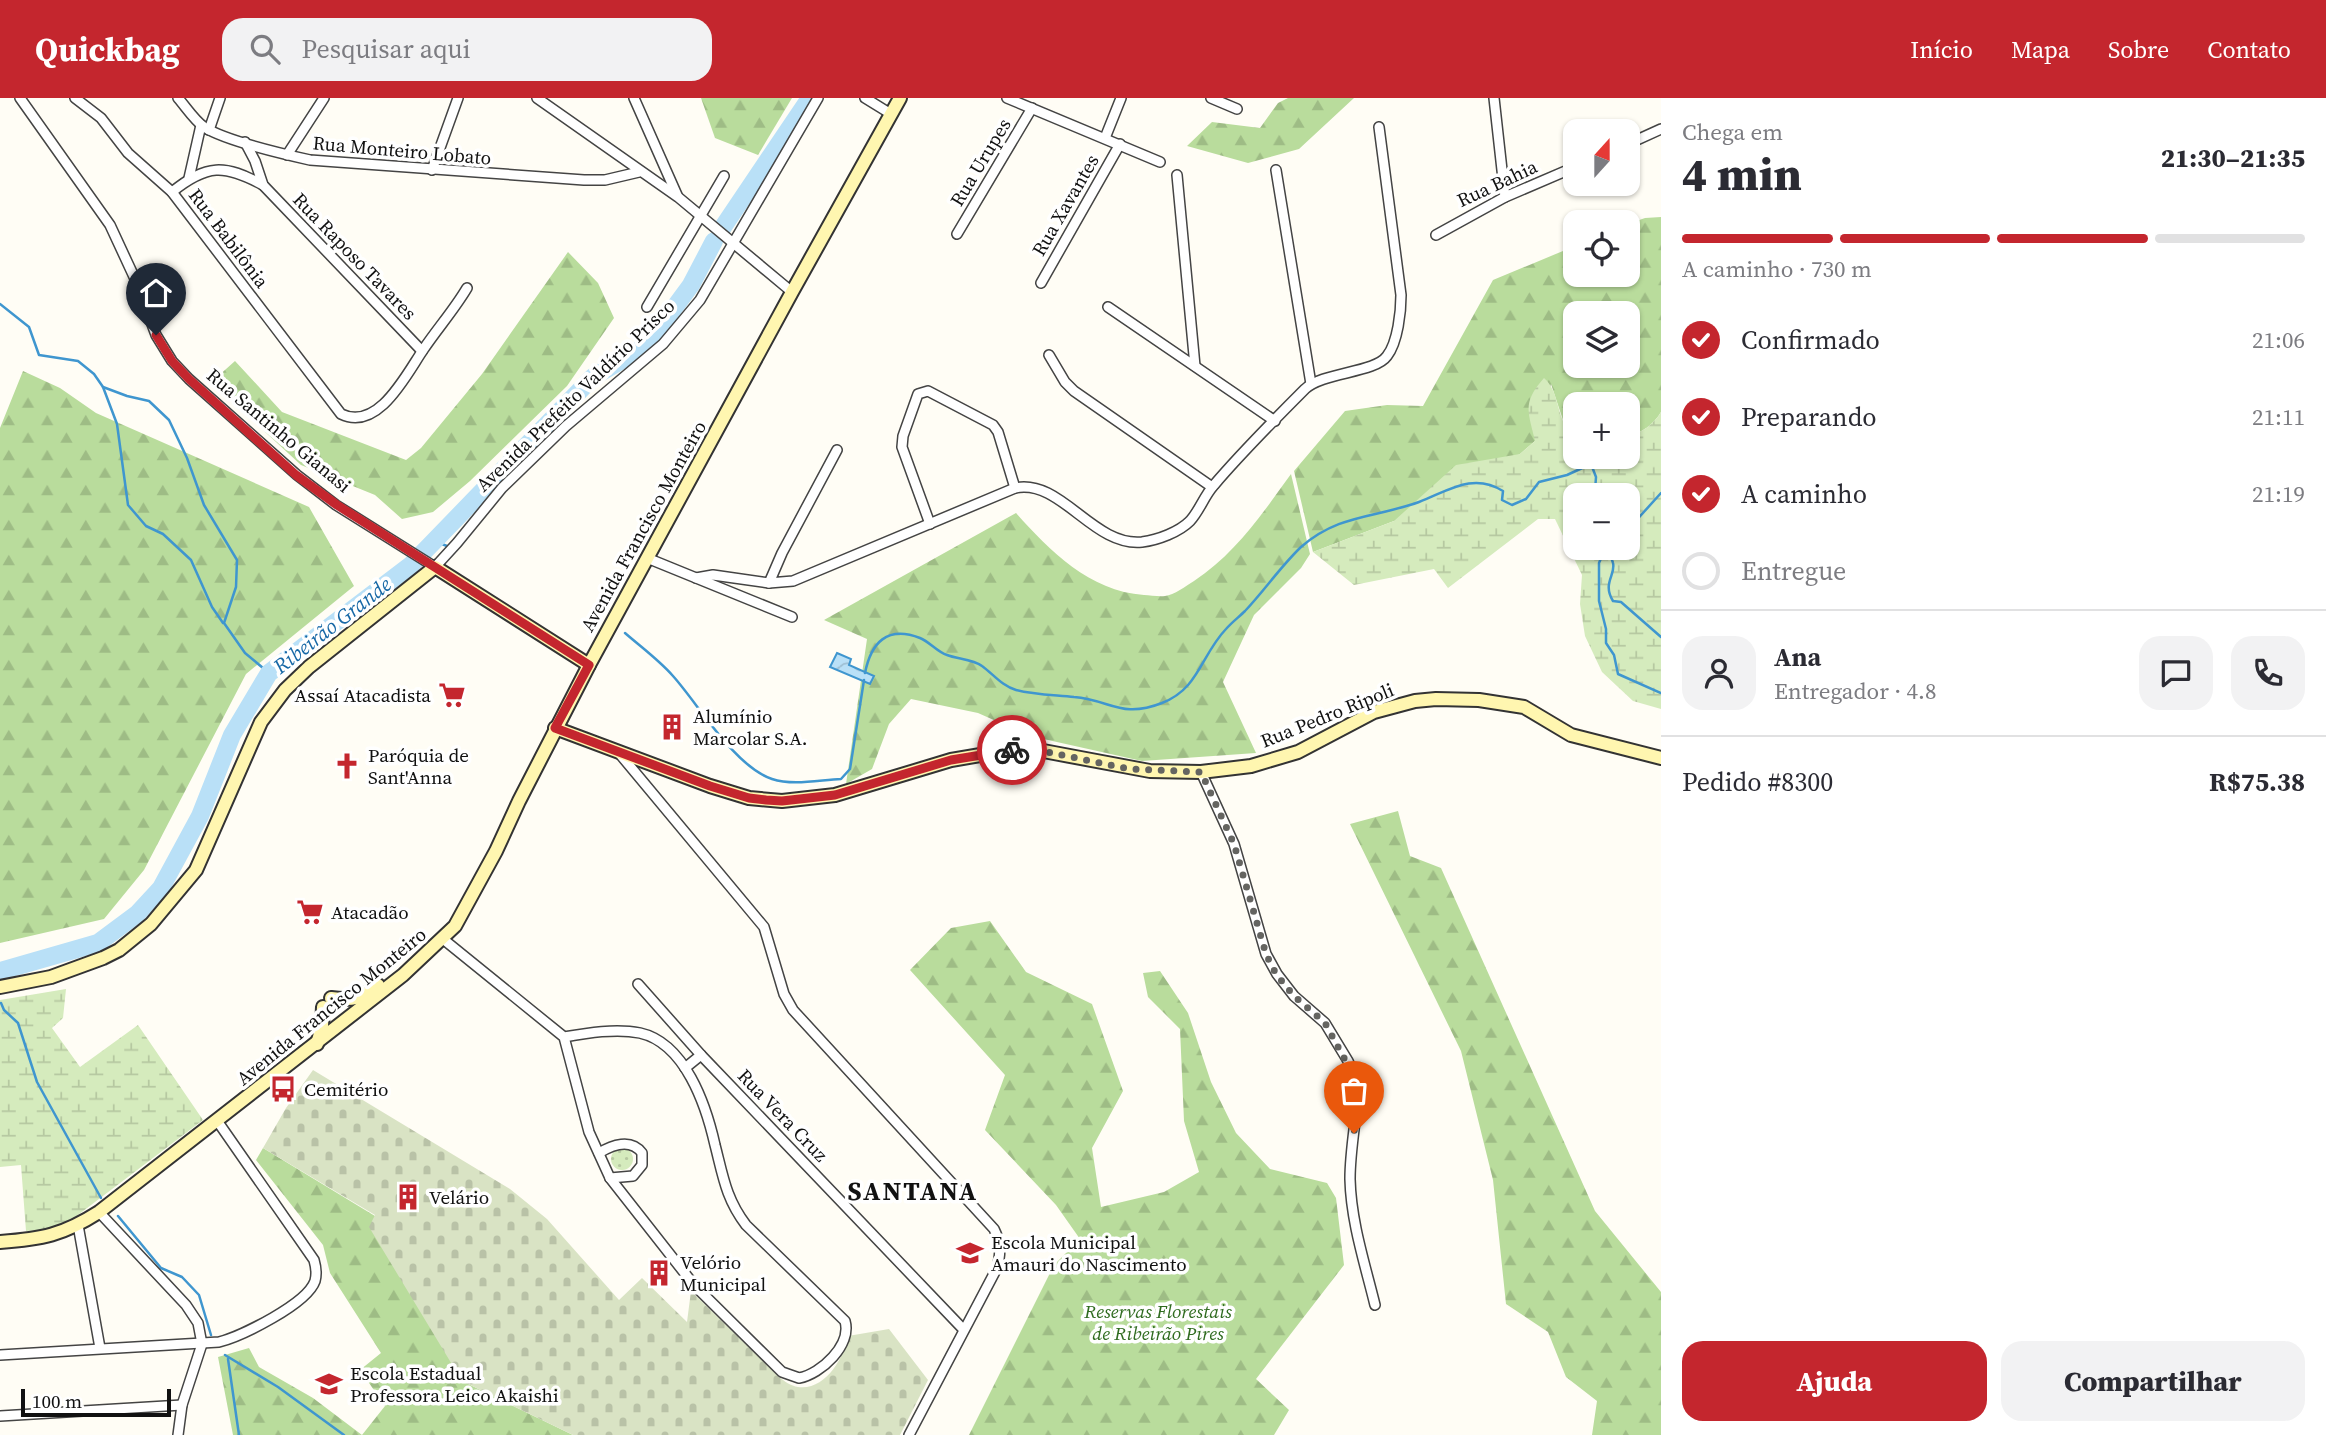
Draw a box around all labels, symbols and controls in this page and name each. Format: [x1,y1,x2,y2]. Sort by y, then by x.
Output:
search box [222,18,712,81]
text: Quickbag [35,27,180,72]
icon: search [246,30,284,68]
text: Pesquisar aqui [302,31,470,67]
text: Início [1910,33,1973,66]
text: Mapa [2011,33,2070,66]
text: Sobre [2108,33,2169,66]
text: Contato [2207,33,2291,66]
street label: Rua Urupes [943,113,1017,211]
text: Chega em [1682,116,1783,148]
north arrow [1563,119,1640,196]
map controls [1563,119,1640,560]
street label: Rua Monteiro Lobato [312,129,492,171]
text: 21:30–21:35 [2161,140,2305,176]
text: 4 min [1682,142,1802,205]
street label: Rua Xavantes [1025,149,1105,261]
street label: Rua Bahia [1453,153,1542,213]
street label: Rua Babilônia [183,183,275,293]
street label: Rua Raposo Tavares [287,187,423,325]
button: locate [1563,210,1640,287]
text: A caminho · 730 m [1682,253,1872,285]
pin [126,263,186,335]
icon: home [137,274,175,312]
street label: Avenida Prefeito Valdírio Prisco [470,293,680,497]
button: layers [1563,301,1640,378]
icon: check [1682,321,1720,359]
text: Confirmado [1741,322,1880,358]
text: 21:06 [2252,324,2305,356]
street label: Rua Santinho Gianasi [201,362,357,498]
button: + [1563,392,1640,469]
icon: check [1682,398,1720,436]
text: Preparando [1741,399,1877,435]
text: 21:11 [2252,401,2305,433]
street label: Avenida Francisco Monteiro [574,416,712,636]
icon: check [1682,475,1720,513]
text: A caminho [1741,476,1867,512]
text: 21:19 [2252,478,2305,510]
button: − [1563,483,1640,560]
text: Entregue [1741,553,1846,589]
water label: Ribeirão Grande [266,570,397,681]
button: person [1682,636,1756,710]
button: chat [2139,636,2213,710]
button: phone [2231,636,2305,710]
text: Ana [1774,639,1821,675]
text: Entregador · 4.8 [1774,675,1936,707]
street label: Rua Pedro Ripoli [1256,676,1398,754]
supermarket icon: Assaí Atacadista [437,680,467,710]
place label: Assaí Atacadista [295,682,431,708]
place label: Alumínio Marcolar S.A. [693,703,808,751]
building icon: Alumínio Marcolar S.A. [657,712,687,742]
courier [977,715,1047,785]
icon: bike [993,731,1031,769]
place label: Paróquia de Sant'Anna [368,742,469,790]
church icon: Paróquia de Sant'Anna [332,751,362,781]
text: Pedido #8300 [1682,764,1833,800]
text: R$75.38 [2209,764,2305,800]
supermarket icon: Atacadão [295,897,325,927]
place label: Atacadão [331,899,409,925]
street label: Avenida Francisco Monteiro [231,921,431,1091]
pin [1324,1061,1384,1133]
street label: Rua Vera Cruz [732,1063,834,1167]
icon: bag [1335,1072,1373,1110]
bus stop icon: Cemitério [268,1074,298,1104]
place label: Cemitério [304,1076,388,1102]
district label: SANTANA [848,1173,978,1209]
building icon: Velário [393,1182,423,1212]
place label: Velário [429,1184,489,1210]
place label: Escola Municipal Amauri do Nascimento [991,1229,1187,1277]
school or university icon: Escola Municipal Amauri do Nascimento [955,1238,985,1268]
place label: Velório Municipal [680,1249,766,1297]
building icon: Velório Municipal [644,1258,674,1288]
park label: Reservas Florestais de Ribeirão Pires [1083,1298,1232,1346]
button: Ajuda [1682,1341,1987,1421]
button: Compartilhar [2001,1341,2305,1421]
place label: Escola Estadual Professora Leico Akaishi [350,1360,559,1408]
school or university icon: Escola Estadual Professora Leico Akaishi [314,1369,344,1399]
scale bar [21,1386,172,1418]
text: 100 m [32,1388,82,1414]

